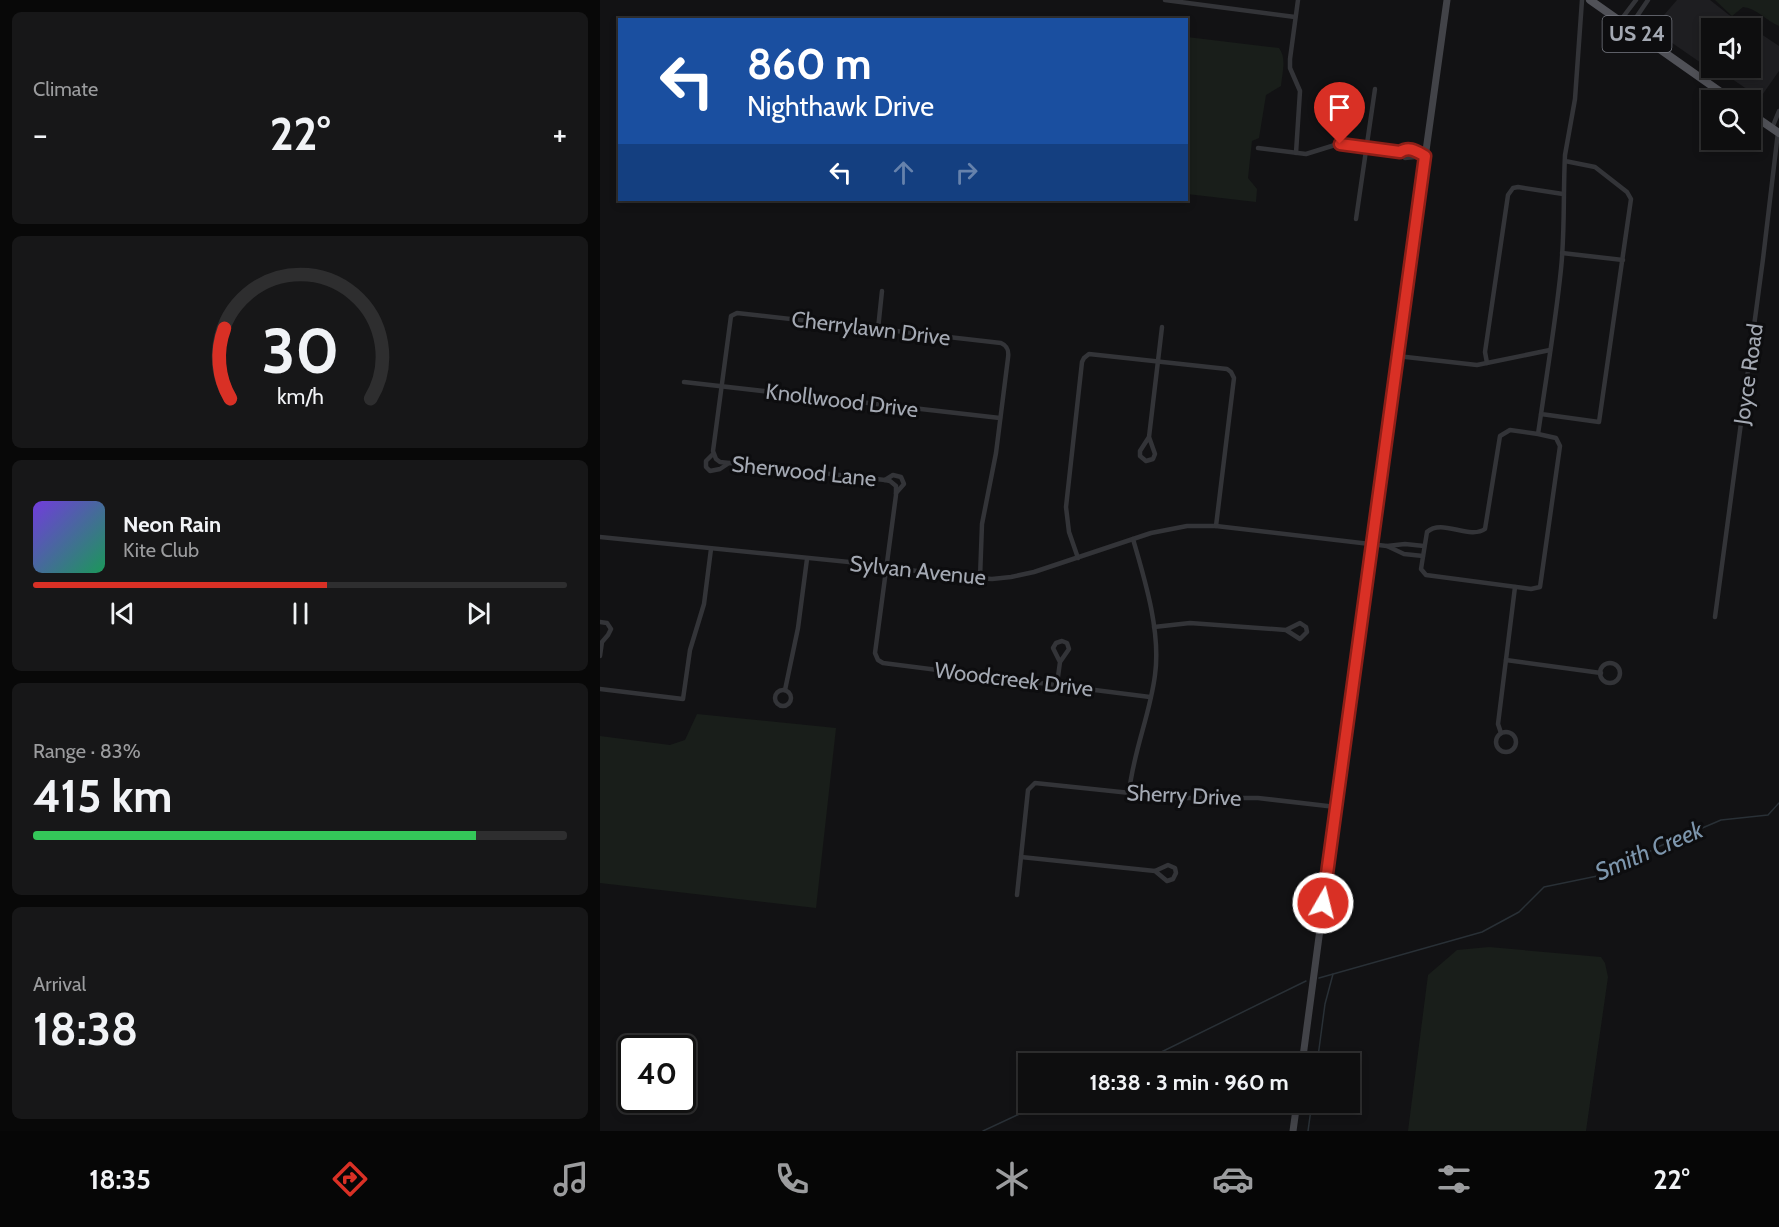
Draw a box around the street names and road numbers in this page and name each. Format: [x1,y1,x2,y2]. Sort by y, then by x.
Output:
road number: US 24 [1602,16,1672,52]
street label: Cherrylawn Drive [790,305,952,352]
street label: Joyce Road [1728,322,1769,427]
street label: Knollwood Drive [764,378,920,423]
street label: Sherwood Lane [730,450,878,493]
street label: Sylvan Avenue [848,550,987,591]
street label: Woodcreek Drive [933,656,1095,703]
street label: Sherry Drive [1126,779,1242,812]

